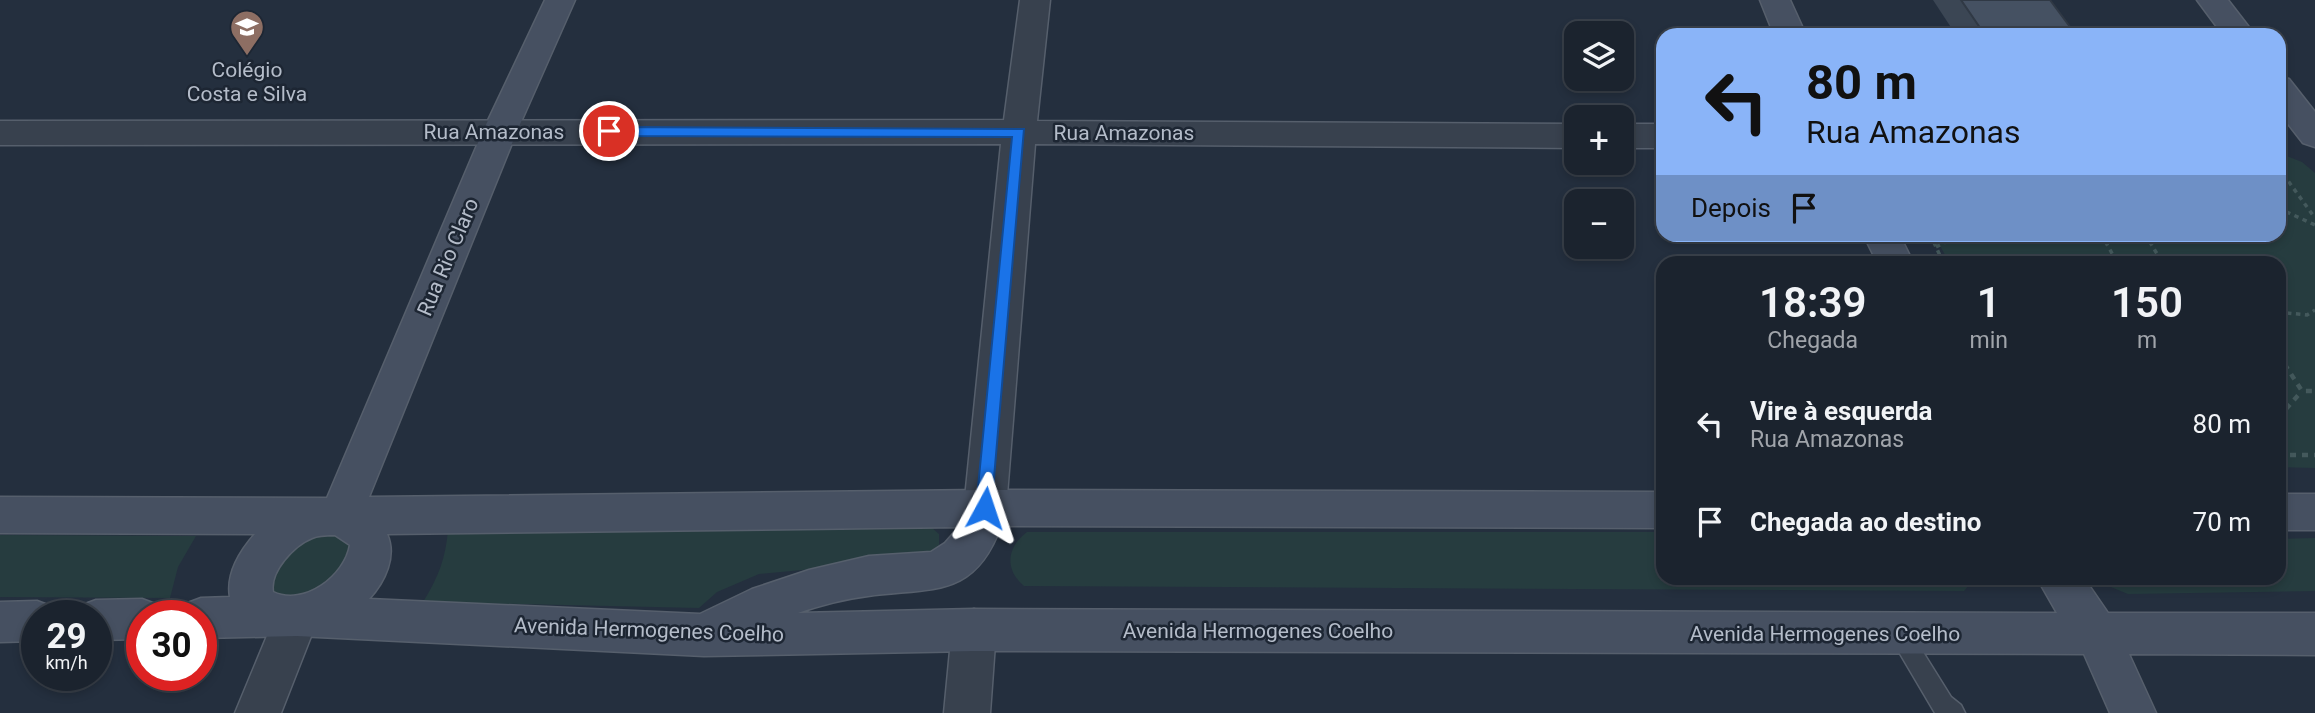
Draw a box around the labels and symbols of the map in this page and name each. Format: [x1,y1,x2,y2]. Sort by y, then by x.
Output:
school or university icon: Colégio Costa e Silva [228,8,266,57]
place label: Colégio Costa e Silva [187,58,307,106]
pin [579,101,639,161]
street label: Rua Amazonas [424,120,564,144]
street label: Rua Amazonas [1054,121,1194,145]
street label: Rua Rio Claro [412,195,484,319]
position arrow [948,471,1022,545]
speed limit sign: 30 [126,600,217,691]
street label: Avenida Hermogenes Coelho [514,613,785,647]
street label: Avenida Hermogenes Coelho [1123,619,1393,643]
street label: Avenida Hermogenes Coelho [1690,622,1960,646]

